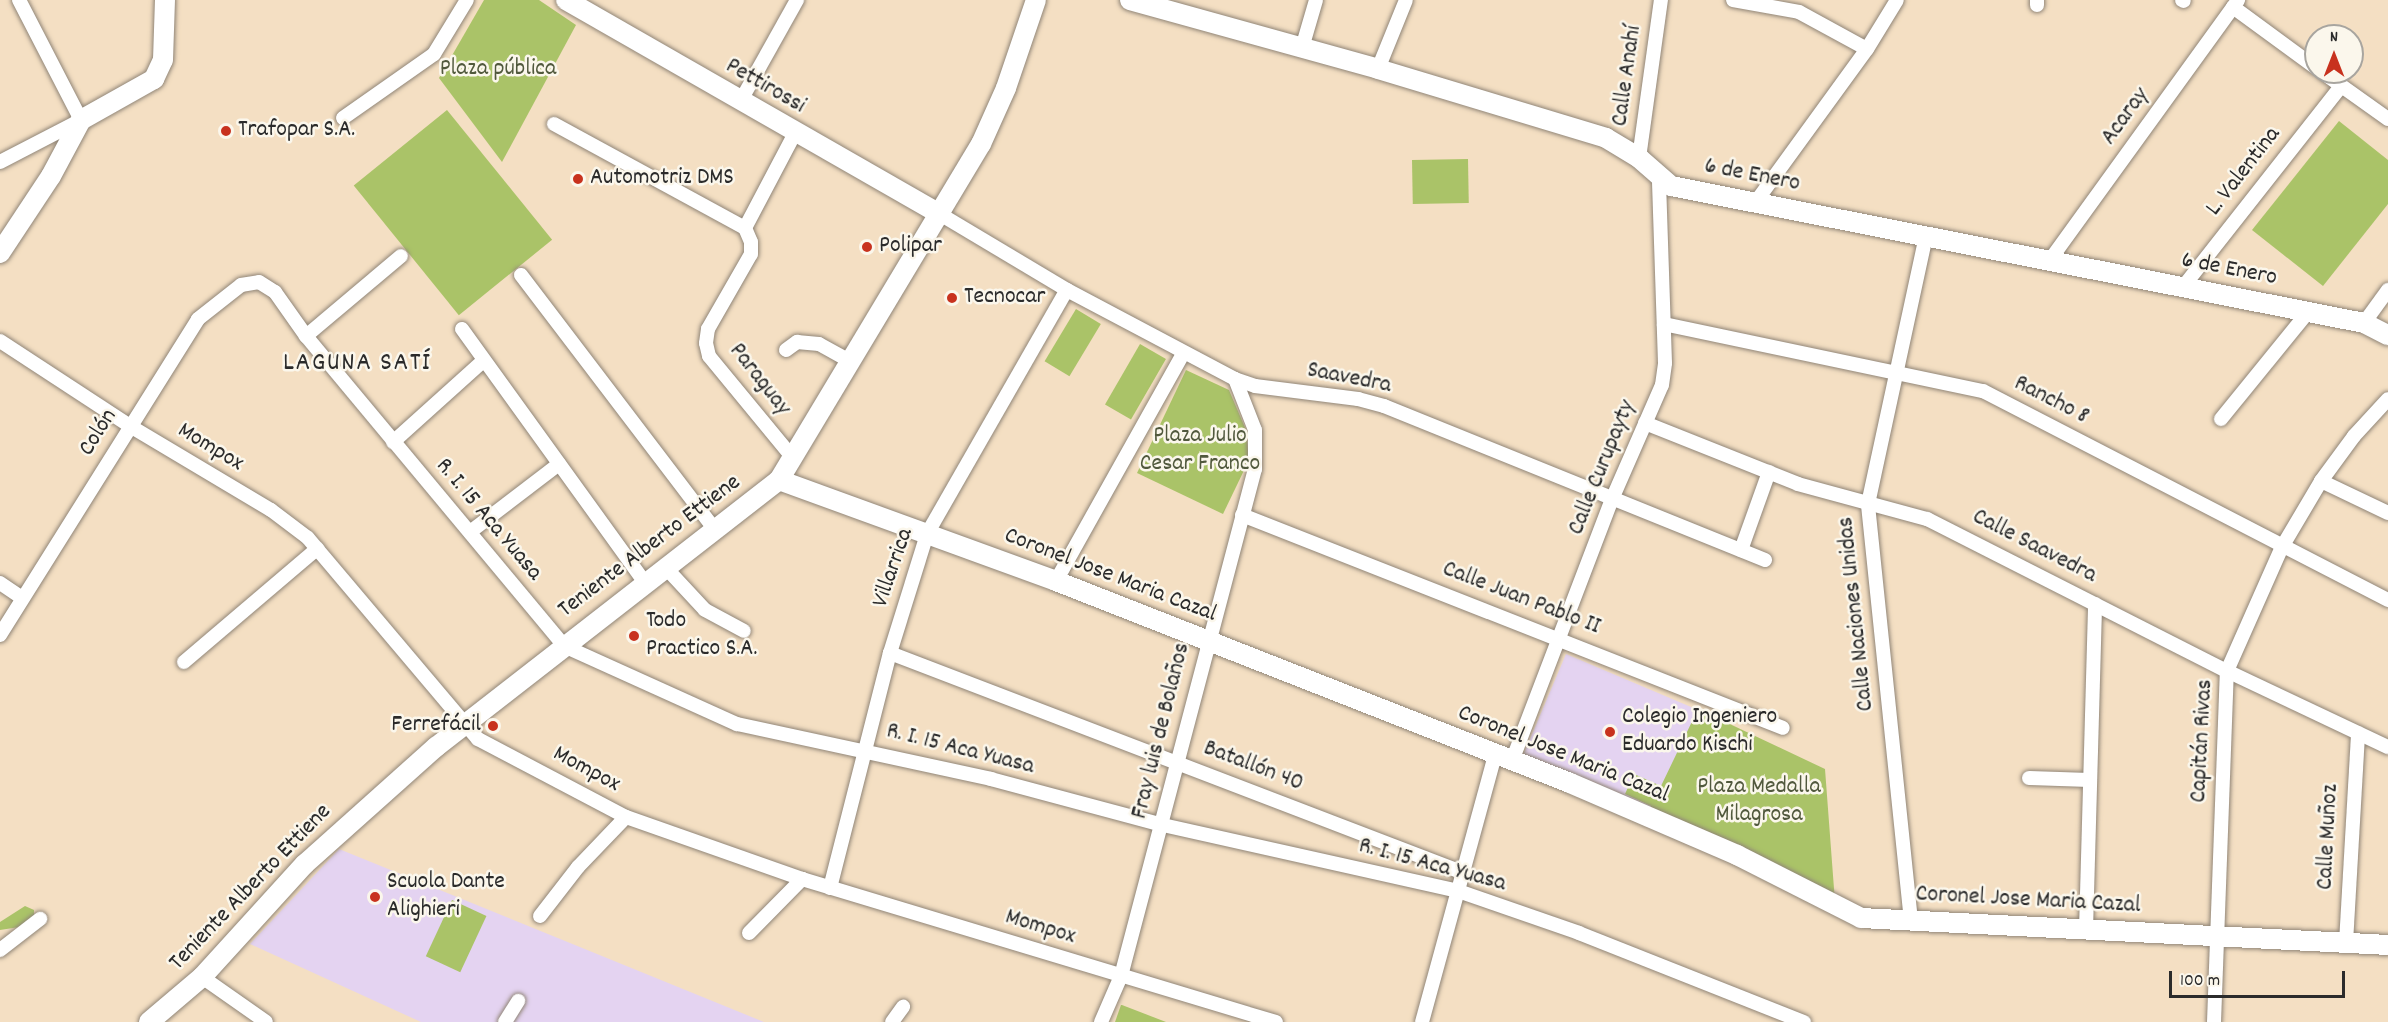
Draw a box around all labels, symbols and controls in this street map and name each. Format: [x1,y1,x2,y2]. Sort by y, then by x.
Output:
street label: Calle Anahí [1607,24,1649,128]
north arrow [2304,24,2364,84]
text: N [2330,26,2338,49]
street label: Pettirossi [720,53,810,121]
park label: Plaza pública [440,56,556,84]
street label: Acaray [2096,83,2156,151]
place label: Trafopar S.A. [238,117,355,145]
street label: L. Valentina [2200,122,2288,222]
marker: Trafopar S.A. [219,124,233,138]
street label: 6 de Enero [1702,153,1802,199]
place label: Automotriz DMS [590,165,734,193]
marker: Automotriz DMS [571,172,585,186]
place label: Polipar [879,233,942,261]
marker: Polipar [860,240,874,254]
street label: 6 de Enero [2179,247,2279,293]
place label: Tecnocar [964,284,1045,312]
marker: Tecnocar [945,291,959,305]
street label: Paraguay [722,338,796,422]
district label: LAGUNA SATÍ [283,348,431,380]
street label: Saavedra [1304,357,1394,401]
street label: Rancho 8 [2009,370,2093,432]
street label: Calle Curupayty [1563,396,1643,540]
street label: Colón [74,404,124,462]
street label: Mompox [172,417,248,479]
park label: Plaza Julio Cesar Franco [1140,423,1260,479]
street label: R. I. 15 Aca Yuasa [428,453,548,587]
street label: Teniente Alberto Ettiene [553,469,747,625]
street label: Calle Saavedra [1967,503,2101,591]
street label: Calle Naciones Unidas [1832,515,1882,713]
street label: Coronel Jose Maria Cazal [1000,522,1220,630]
street label: Villarrica [867,525,921,611]
street label: Calle Juan Pablo II [1438,556,1604,642]
place label: Todo Practico S.A. [646,608,757,664]
marker: Todo Practico S.A. [627,629,641,643]
street label: Fray luis de Bolaños [1126,640,1198,822]
street label: Capitán Rivas [2185,679,2221,803]
street label: Coronel Jose Maria Cazal [1453,699,1673,811]
place label: Colegio Ingeniero Eduardo Kischi [1622,704,1777,760]
place label: Ferrefácil [391,712,481,740]
street label: R. I. 15 Aca Yuasa [883,718,1037,782]
marker: Ferrefácil [486,719,500,733]
marker: Colegio Ingeniero Eduardo Kischi [1603,725,1617,739]
street label: Batallón 40 [1199,735,1307,799]
street label: Mompox [548,740,624,800]
park label: Plaza Medalla Milagrosa [1697,774,1821,830]
street label: Calle Muñoz [2312,783,2346,891]
street label: Teniente Alberto Ettiene [164,798,338,978]
street label: R. I. 15 Aca Yuasa [1355,833,1509,899]
place label: Scuola Dante Alighieri [387,869,505,925]
street label: Coronel Jose Maria Cazal [1915,881,2141,921]
marker: Scuola Dante Alighieri [368,890,382,904]
street label: Mompox [1001,904,1079,952]
scale bar [2172,959,2348,997]
text: 100 m [2180,969,2220,994]

